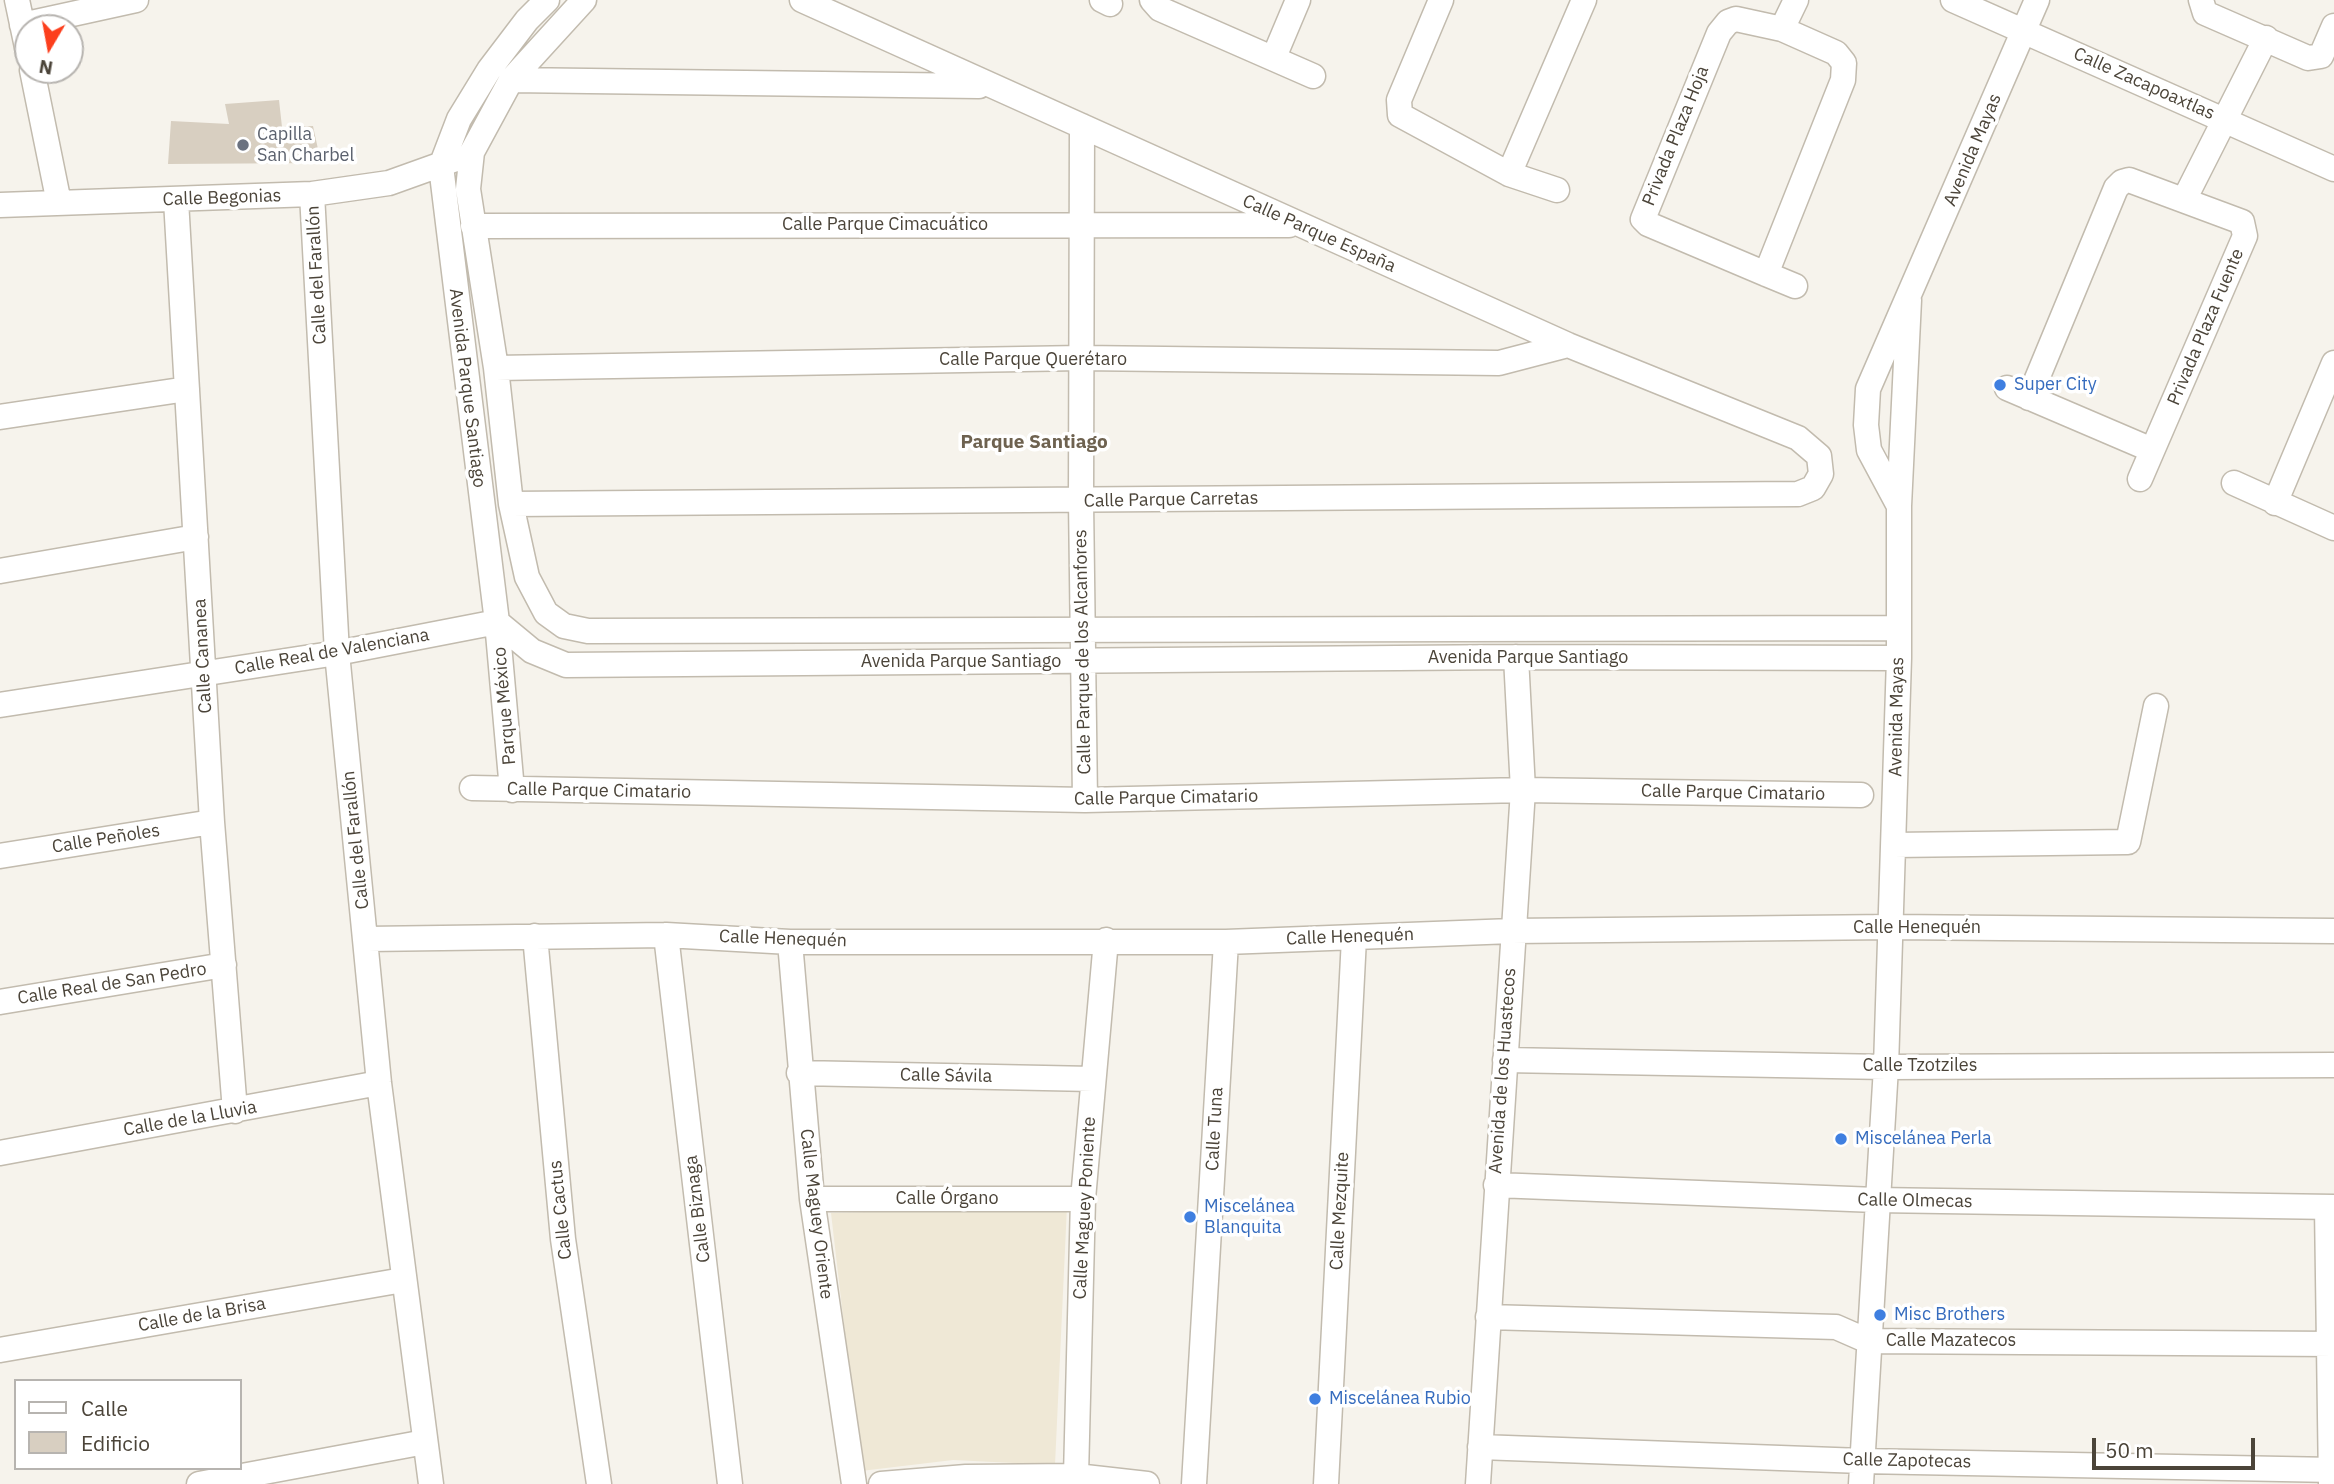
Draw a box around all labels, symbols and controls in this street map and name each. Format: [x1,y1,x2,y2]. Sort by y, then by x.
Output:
north arrow [14,14,84,84]
street label: Calle Zacapoaxtlas [2070,43,2218,125]
text: N [37,55,55,81]
street label: Privada Plaza Hoja [1638,63,1714,209]
street label: Avenida Mayas [1940,91,2006,209]
place label: Capilla San Charbel [257,124,354,166]
marker: Capilla San Charbel [235,137,251,153]
street label: Calle Begonias [162,185,282,211]
street label: Calle Parque España [1239,190,1399,278]
street label: Calle del Farallón [303,205,331,345]
street label: Calle Parque Cimacuático [782,214,988,236]
street label: Privada Plaza Fuente [2163,245,2249,409]
street label: Avenida Parque Santiago [444,287,490,489]
street label: Calle Parque Querétaro [939,349,1127,371]
place label: Super City [2014,374,2097,396]
marker: Super City [1992,377,2008,393]
district label: Parque Santiago [960,432,1108,454]
street label: Calle Parque Carretas [1083,488,1259,512]
street label: Calle Parque de los Alcanfores [1070,529,1096,775]
street label: Calle Cananea [189,598,217,714]
street label: Calle Real de Valenciana [233,624,431,680]
street label: Parque México [489,646,521,766]
street label: Avenida Parque Santiago [1428,647,1628,669]
street label: Avenida Parque Santiago [861,651,1061,673]
street label: Avenida Mayas [1885,657,1909,777]
street label: Calle del Farallón [338,770,374,910]
street label: Calle Parque Cimatario [507,779,691,803]
street label: Calle Parque Cimatario [1641,781,1825,805]
street label: Calle Parque Cimatario [1074,786,1258,810]
street label: Calle Peñoles [51,820,161,858]
street label: Calle Henequén [1853,917,1981,939]
street label: Calle Henequén [1286,924,1414,950]
street label: Calle Henequén [719,926,847,952]
street label: Calle Real de San Pedro [16,958,208,1010]
street label: Avenida de los Huastecos [1485,967,1521,1175]
street label: Calle Tzotziles [1863,1055,1977,1077]
street label: Calle Sávila [900,1064,992,1088]
street label: Calle Tuna [1202,1086,1228,1172]
street label: Calle de la Lluvia [122,1097,258,1141]
street label: Calle Maguey Poniente [1069,1116,1101,1300]
street label: Calle Maguey Oriente [795,1128,837,1300]
place label: Miscelánea Perla [1855,1128,1992,1150]
marker: Miscelánea Perla [1833,1131,1849,1147]
street label: Calle Mezquite [1326,1151,1354,1271]
street label: Calle Biznaga [681,1154,715,1264]
street label: Calle Cactus [545,1159,577,1261]
street label: Calle Órgano [896,1188,998,1210]
street label: Calle Olmecas [1857,1189,1973,1213]
place label: Miscelánea Blanquita [1204,1196,1295,1238]
marker: Miscelánea Blanquita [1182,1209,1198,1225]
street label: Calle de la Brisa [137,1293,267,1337]
place label: Misc Brothers [1894,1304,2005,1326]
marker: Misc Brothers [1872,1307,1888,1323]
street label: Calle Mazatecos [1886,1330,2016,1352]
legend [14,1379,242,1470]
place label: Miscelánea Rubio [1329,1388,1471,1410]
marker: Miscelánea Rubio [1307,1391,1323,1407]
text: Calle [81,1394,128,1422]
scale bar [2096,1424,2259,1468]
text: Edificio [81,1429,150,1457]
text: 50 m [2105,1436,2154,1464]
street label: Calle Zapotecas [1842,1449,1972,1473]

